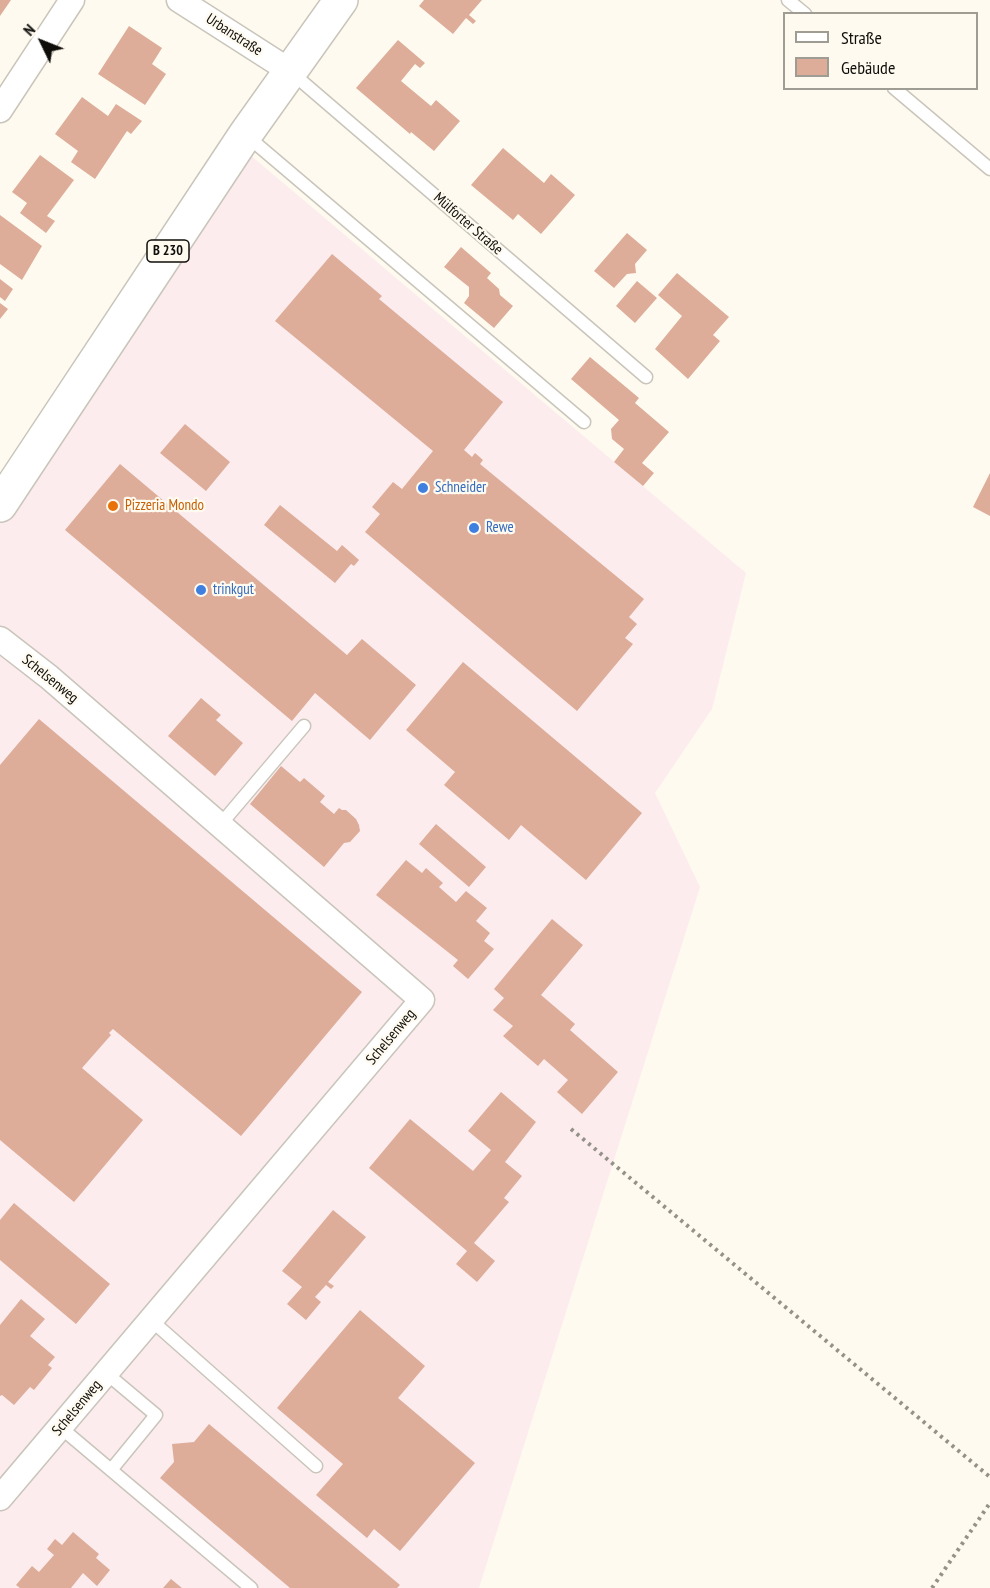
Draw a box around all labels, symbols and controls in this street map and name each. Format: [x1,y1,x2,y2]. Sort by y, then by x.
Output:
street label: Urbanstraße [202,10,266,60]
north arrow [12,12,72,72]
legend [783,12,978,90]
text: N [19,20,39,40]
text: Straße [841,26,882,49]
text: Gebäude [841,56,895,79]
street label: Mülforter Straße [430,189,506,259]
road number: B 230 [147,240,189,262]
place label: Schneider [435,479,486,497]
marker: Schneider [416,481,430,495]
place label: Pizzeria Mondo [125,497,204,515]
marker: Pizzeria Mondo [106,499,120,513]
place label: Rewe [486,519,514,537]
marker: Rewe [467,521,481,535]
place label: trinkgut [213,581,254,599]
marker: trinkgut [194,583,208,597]
street label: Schelsenweg [18,651,82,707]
street label: Schelsenweg [363,1005,419,1069]
street label: Schelsenweg [49,1376,105,1440]

